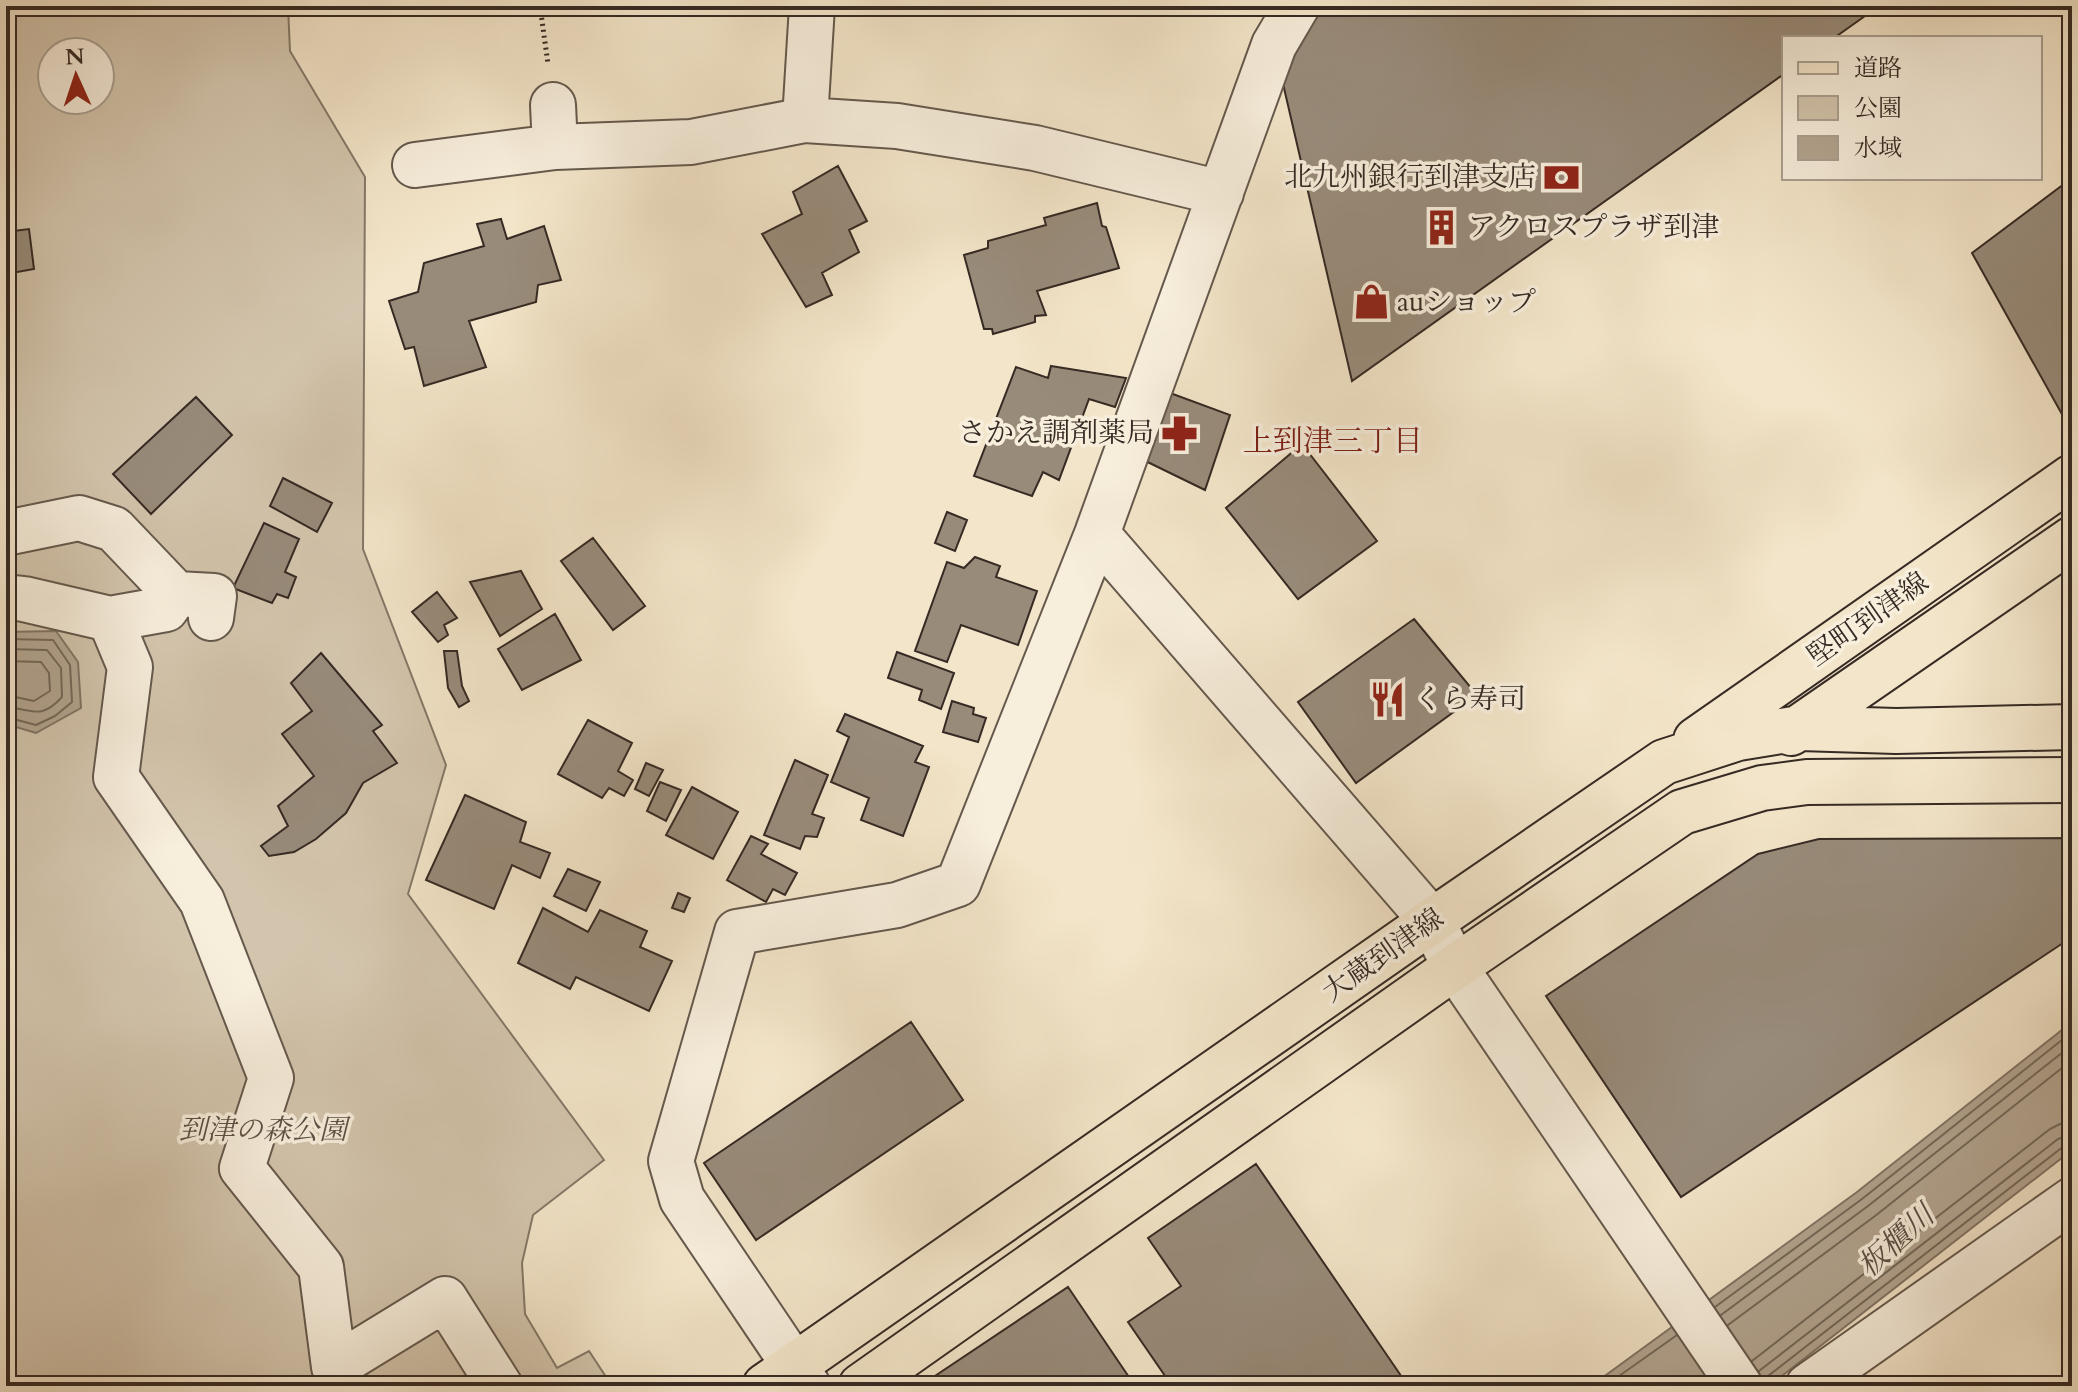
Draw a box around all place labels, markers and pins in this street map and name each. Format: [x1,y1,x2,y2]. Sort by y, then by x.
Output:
place label: 北九州銀行到津支店 [1284,158,1536,196]
bank icon: 北九州銀行到津支店 [1543,158,1581,196]
building icon: アクロスプラザ到津 [1423,208,1461,246]
place label: アクロスプラザ到津 [1468,208,1719,246]
shop icon: auショップ [1352,283,1390,321]
place label: auショップ [1397,283,1536,321]
place label: さかえ調剤薬局 [958,414,1154,452]
pharmacy icon: さかえ調剤薬局 [1161,414,1199,452]
restaurant icon: くら寿司 [1369,680,1407,718]
place label: くら寿司 [1414,680,1526,718]

